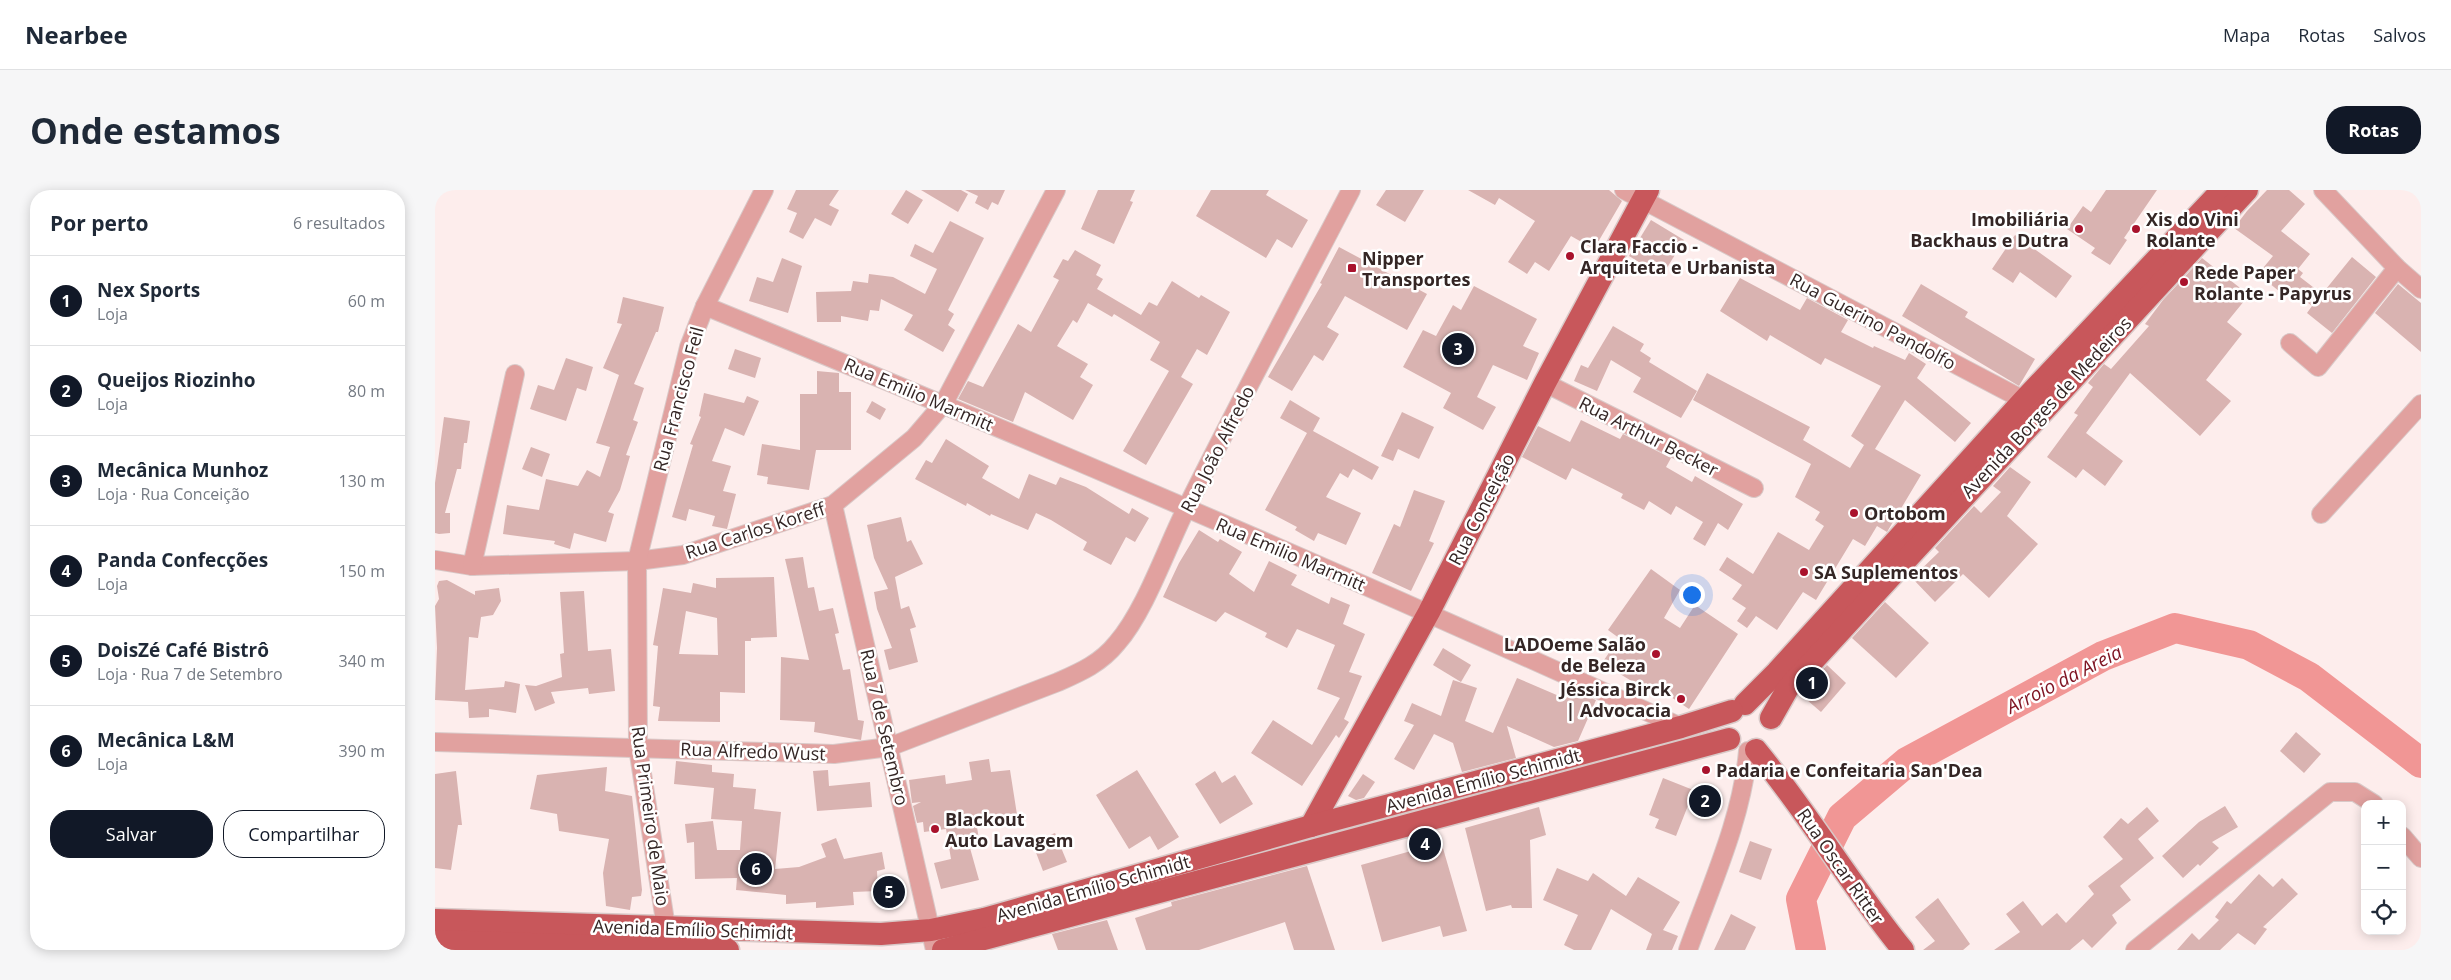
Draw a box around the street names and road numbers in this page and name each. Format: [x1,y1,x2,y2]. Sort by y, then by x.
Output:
street label: Rua Guerino Pandolfo [1786,267,1960,375]
street label: Avenida Borges de Medeiros [1956,311,2136,503]
street label: Rua Francisco Feil [647,324,709,474]
street label: Rua Emilio Marmitt [841,352,997,436]
street label: Rua João Alfredo [1175,382,1259,516]
street label: Rua Arthur Becker [1575,390,1723,482]
street label: Rua Conceição [1442,449,1520,569]
street label: Rua Carlos Koreff [682,496,829,564]
street label: Rua Emilio Marmitt [1213,512,1369,596]
street label: Rua 7 de Setembro [855,646,915,808]
street label: Rua Primeiro de Maio [627,725,675,907]
street label: Rua Alfredo Wust [680,736,826,766]
street label: Avenida Emílio Schimidt [1383,742,1583,818]
street label: Rua Oscar Ritter [1792,803,1890,929]
street label: Avenida Emílio Schimidt [993,849,1193,927]
street label: Avenida Emílio Schimidt [593,914,793,944]

